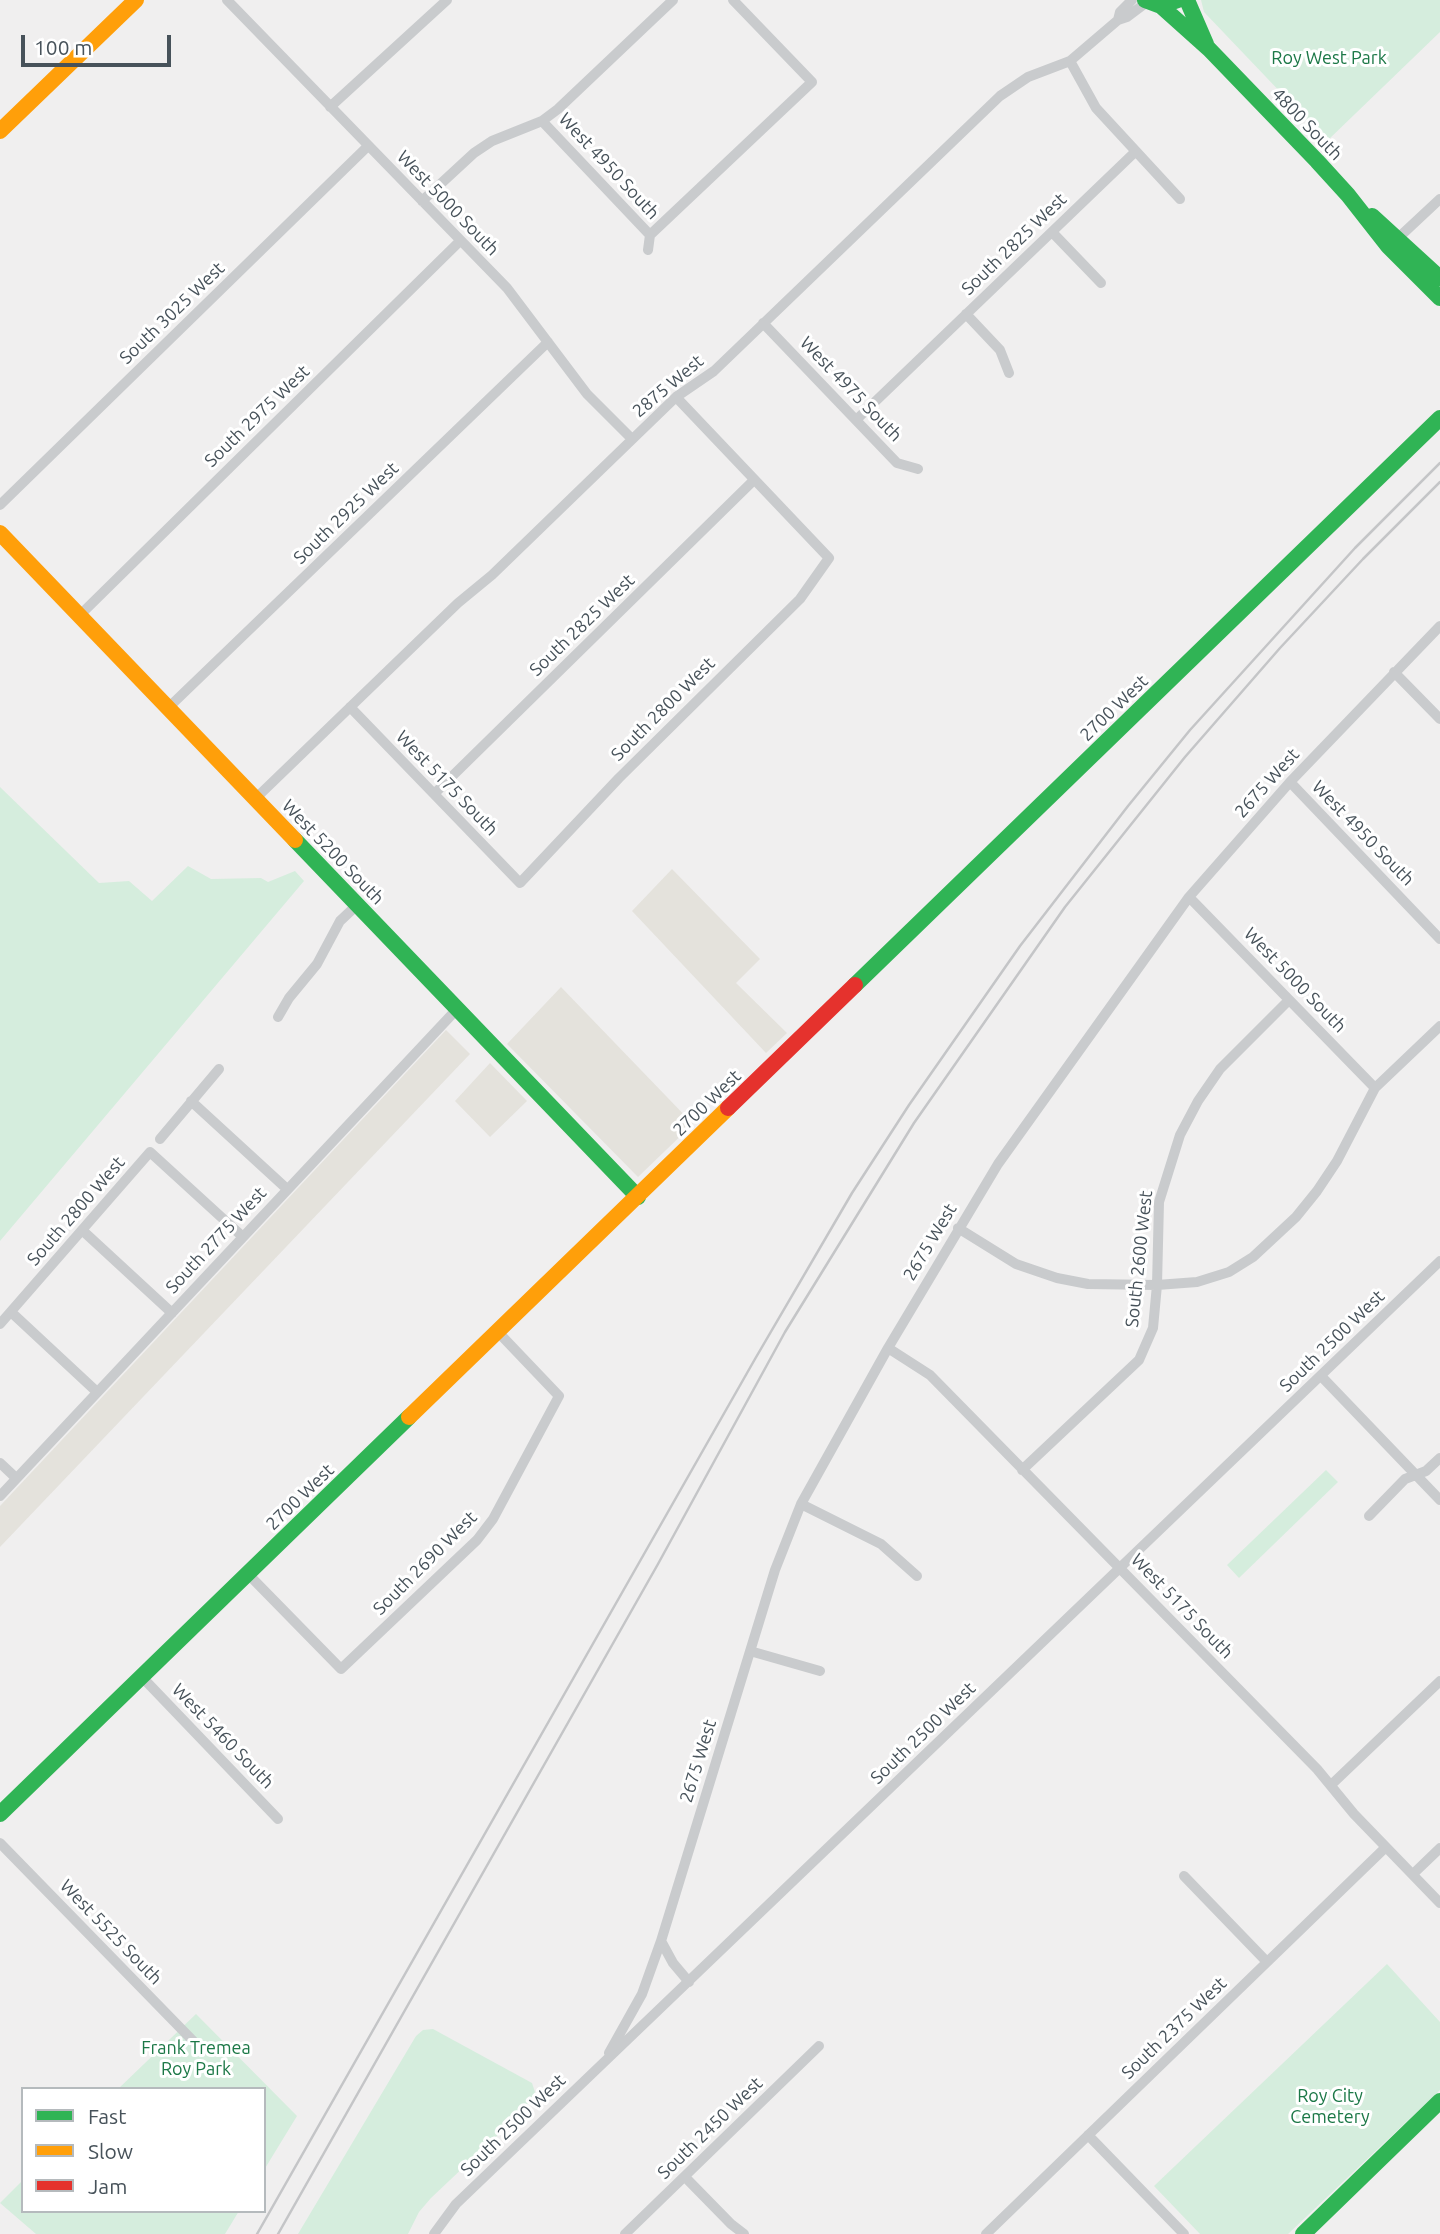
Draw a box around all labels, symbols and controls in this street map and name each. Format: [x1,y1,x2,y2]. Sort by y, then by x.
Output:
scale bar [24,21,175,65]
text: 100 m [34,35,92,59]
park label: Roy West Park [1271,47,1387,69]
street label: 4800 South [1267,83,1347,165]
street label: West 4950 South [554,108,664,224]
street label: West 5000 South [392,146,504,260]
street label: South 2825 West [957,188,1071,300]
street label: South 3025 West [115,257,229,369]
street label: West 4975 South [795,332,907,446]
street label: 2875 West [628,350,708,422]
street label: South 2975 West [200,360,314,472]
street label: South 2925 West [289,457,403,569]
street label: South 2825 West [525,569,639,681]
street label: South 2800 West [607,653,719,765]
street label: 2700 West [1076,670,1152,746]
street label: West 5175 South [391,726,503,840]
street label: 2675 West [1230,744,1304,822]
street label: West 4950 South [1307,776,1419,890]
street label: West 5200 South [277,795,389,909]
street label: West 5000 South [1239,923,1351,1037]
street label: 2700 West [669,1065,745,1141]
street label: South 2800 West [23,1152,129,1270]
street label: South 2775 West [161,1182,271,1298]
street label: South 2600 West [1121,1189,1157,1329]
street label: 2675 West [899,1200,961,1284]
street label: South 2500 West [1275,1285,1389,1397]
street label: 2700 West [262,1459,338,1535]
street label: South 2690 West [369,1507,481,1619]
street label: West 5175 South [1126,1549,1238,1663]
street label: South 2500 West [866,1677,980,1789]
street label: West 5460 South [167,1679,279,1793]
street label: 2675 West [675,1717,721,1805]
street label: West 5525 South [55,1875,167,1989]
street label: South 2375 West [1117,1972,1231,2084]
park label: Frank Tremea Roy Park [141,2037,251,2080]
street label: South 2500 West [456,2069,570,2181]
street label: South 2450 West [653,2072,767,2184]
park label: Roy City Cemetery [1290,2085,1370,2128]
legend [21,2087,266,2213]
text: Fast [88,2104,126,2128]
text: Slow [88,2139,133,2163]
text: Jam [88,2174,127,2198]

